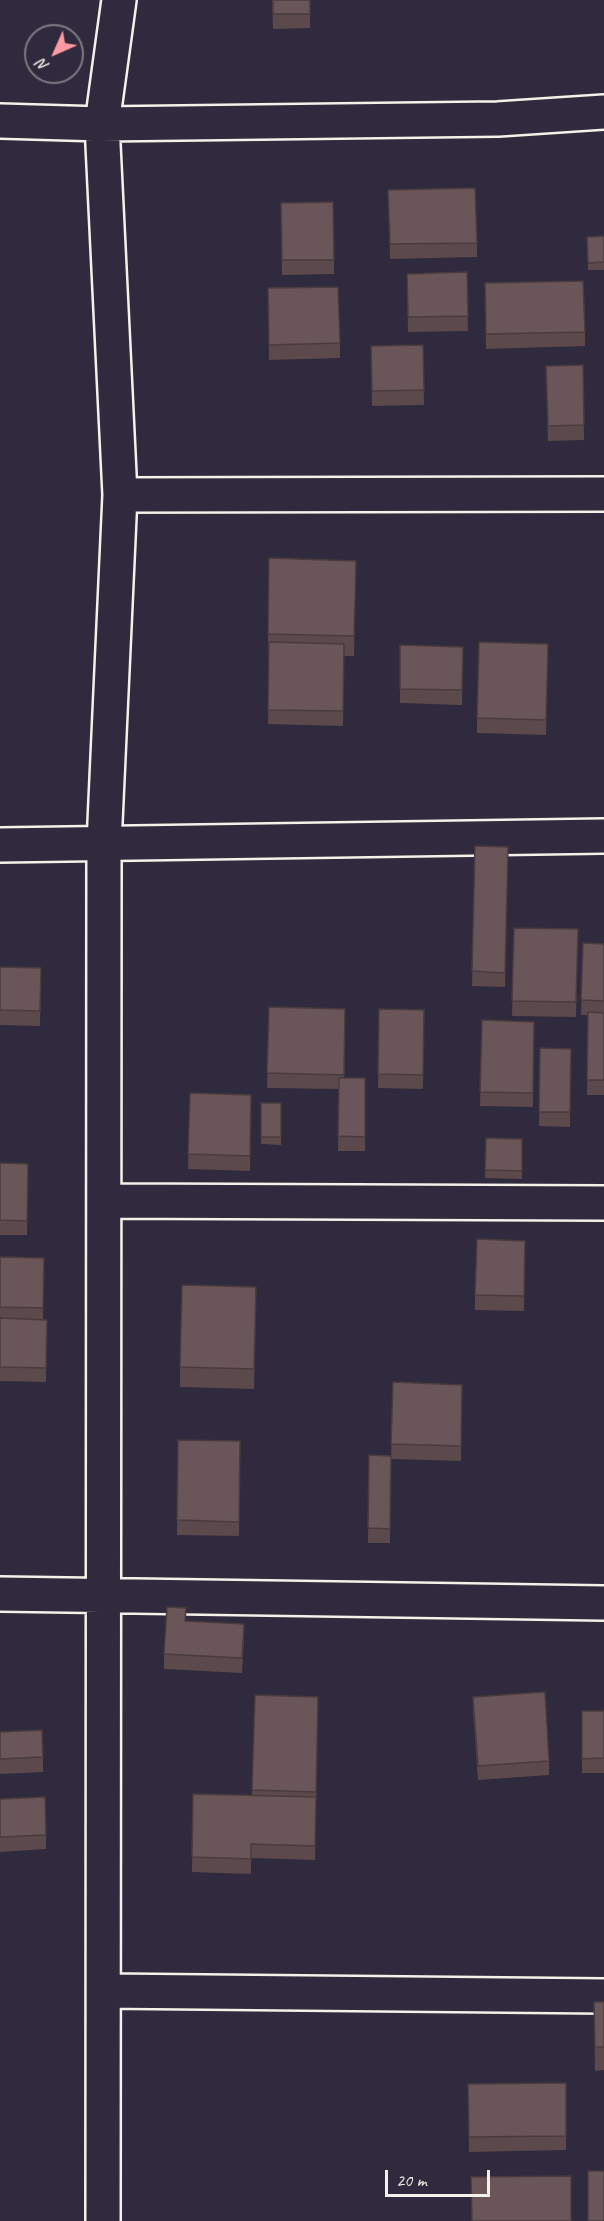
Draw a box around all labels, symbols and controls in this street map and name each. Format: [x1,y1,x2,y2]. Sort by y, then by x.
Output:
north arrow [24,24,84,84]
text: N [32,55,53,76]
scale bar [388,2158,493,2196]
text: 20 m [396,2169,427,2191]

